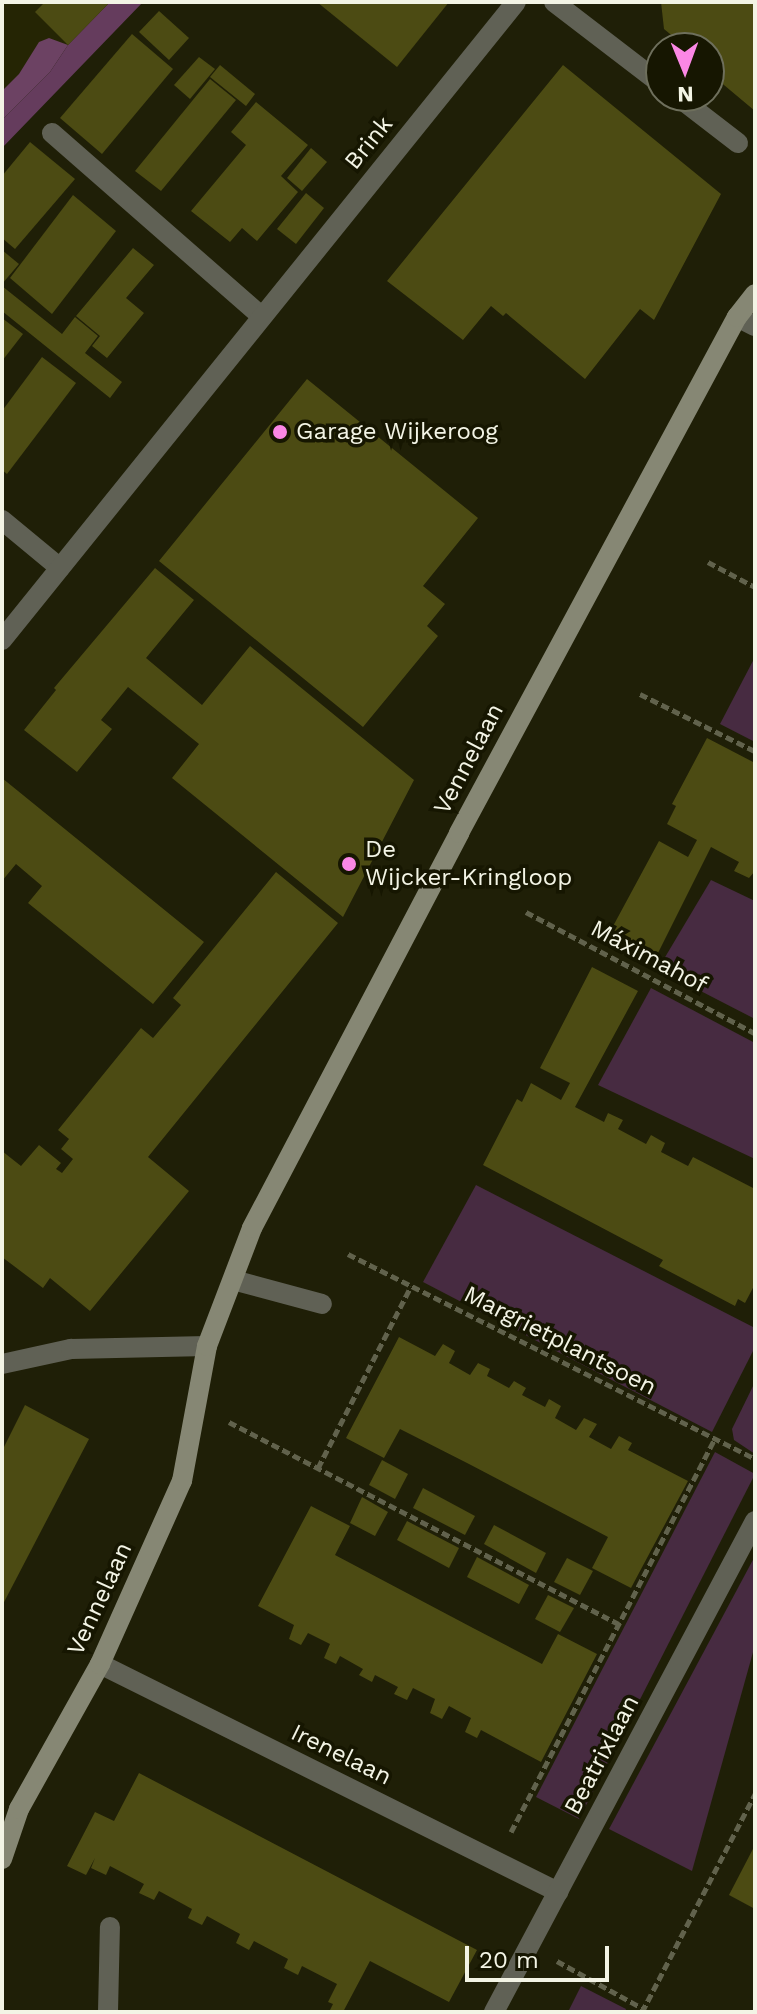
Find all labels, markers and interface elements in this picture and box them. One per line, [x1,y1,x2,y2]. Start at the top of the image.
north arrow [645,32,725,112]
text: N [677,82,694,107]
street label: Brink [339,111,399,175]
place label: Garage Wijkeroog [296,418,499,446]
marker: Garage Wijkeroog [271,423,289,441]
street label: Vennelaan [428,699,510,819]
place label: De Wijcker-Kringloop [365,836,572,892]
marker: De Wijcker-Kringloop [340,855,358,873]
street label: Máximahof [586,914,712,1000]
street label: Margrietplantsoen [459,1280,661,1402]
street label: Vennelaan [61,1538,139,1660]
street label: Beatrixlaan [559,1690,645,1820]
street label: Irenelaan [286,1718,396,1792]
scale bar [469,1930,613,1980]
text: 20 m [479,1946,539,1974]

